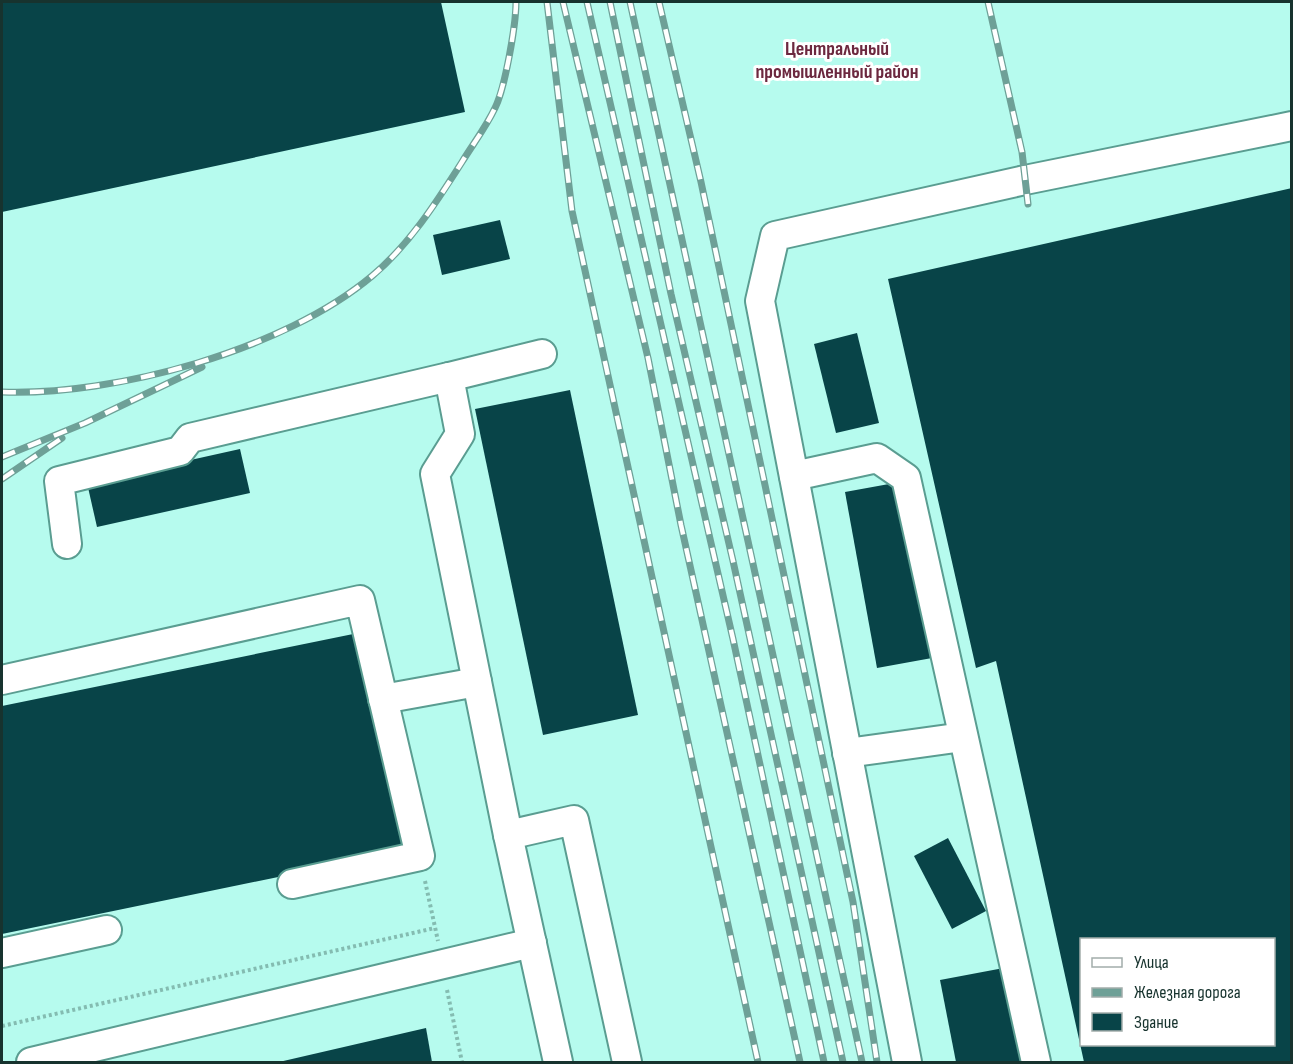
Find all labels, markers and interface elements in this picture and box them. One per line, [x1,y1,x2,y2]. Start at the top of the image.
district label: Центральный промышленный район [755,37,919,84]
legend [1080,938,1275,1046]
text: Улица [1134,952,1169,973]
text: Железная дорога [1134,982,1241,1003]
text: Здание [1134,1012,1179,1033]

